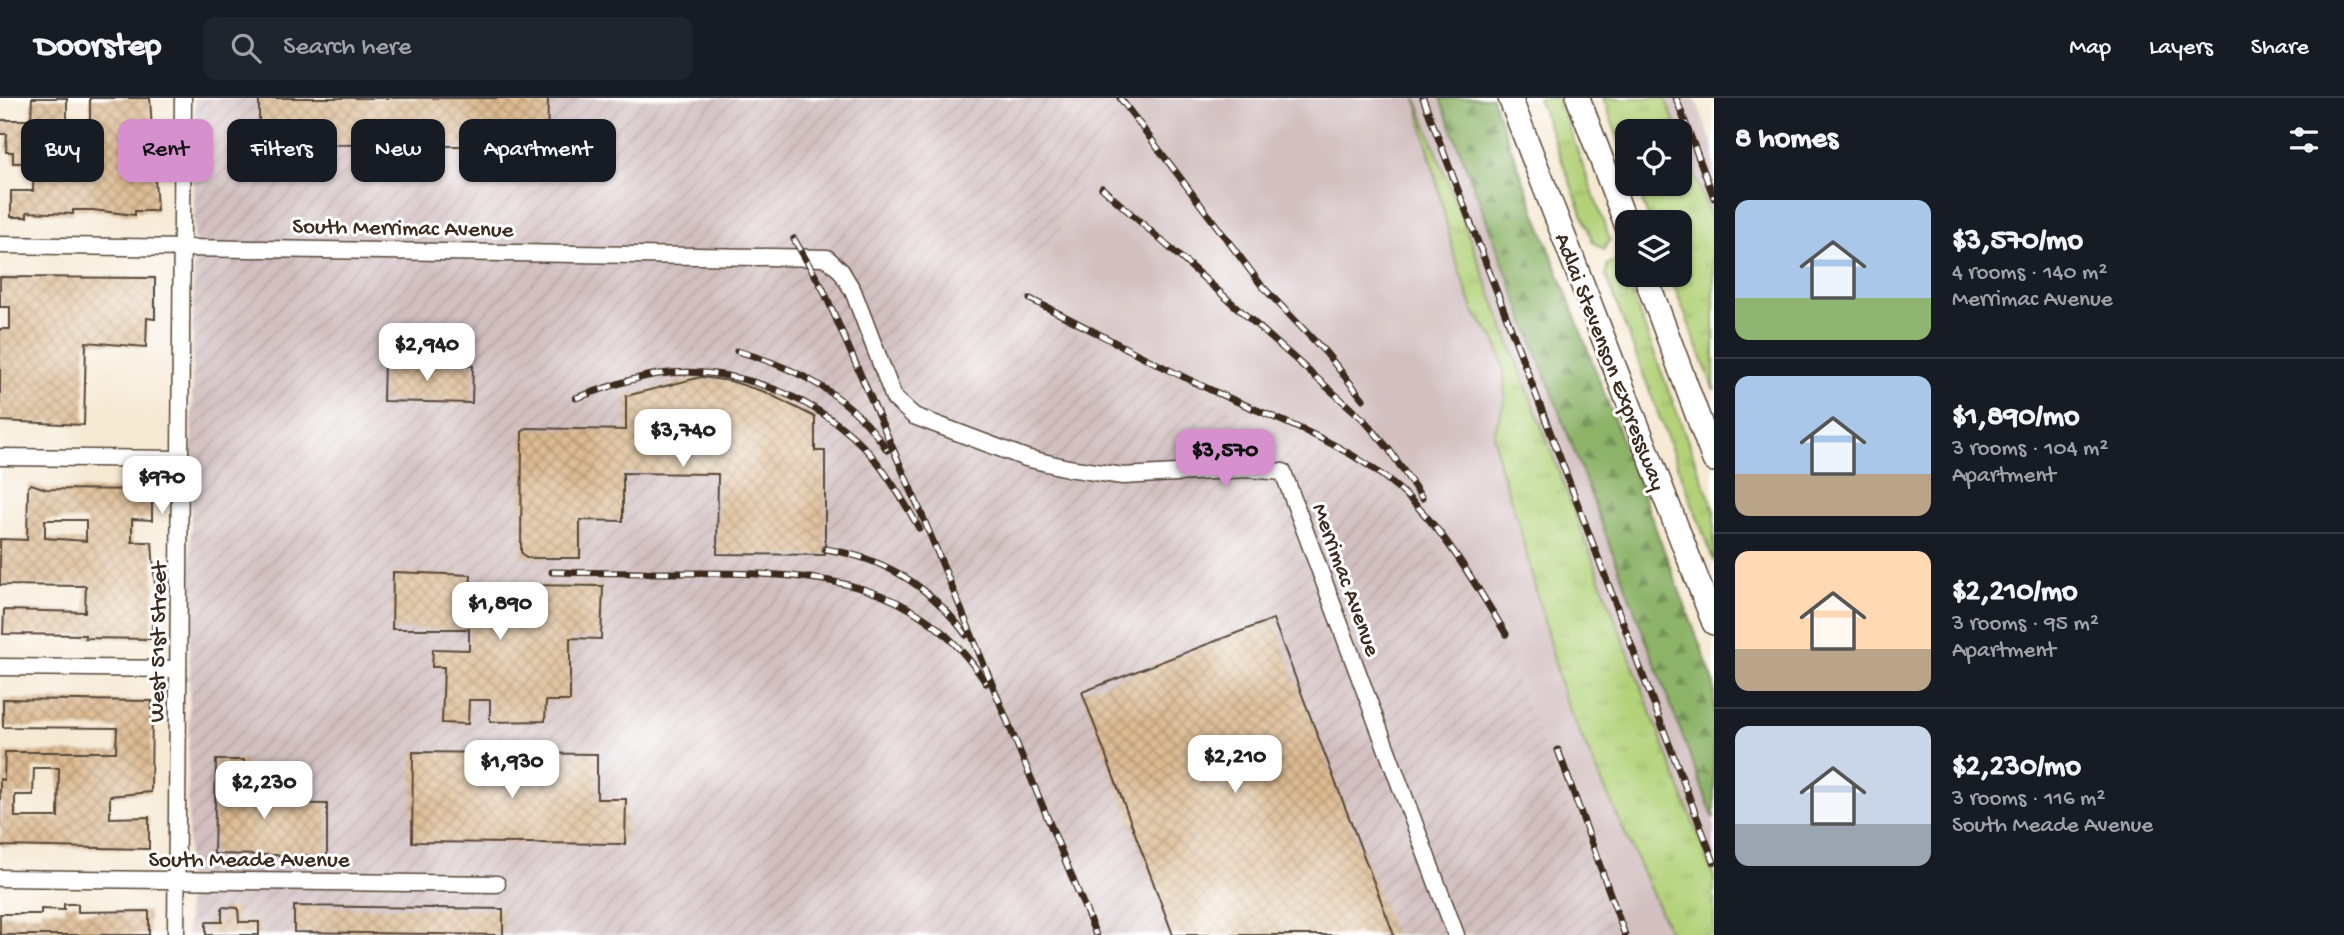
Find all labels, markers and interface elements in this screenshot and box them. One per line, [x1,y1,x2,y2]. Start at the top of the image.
search box [203,17,693,80]
text: Doorstep [35,29,161,67]
icon: search [227,29,265,67]
text: Search here [283,33,411,64]
text: Map [2069,34,2111,63]
text: Layers [2149,34,2213,63]
text: Share [2251,34,2309,63]
chip: Buy [21,119,104,182]
chip: Rent [118,119,213,182]
chip: Filters [227,119,337,182]
chip: New [351,119,445,182]
chip: Apartment [459,119,616,182]
map controls [1615,119,1692,287]
button: locate [1615,119,1692,196]
icon: filters [2285,121,2323,159]
text: 8 homes [1735,123,1838,158]
button: layers [1615,210,1692,287]
street label: South Merrimac Avenue [292,214,515,245]
text: $3,570/mo [1952,225,2083,260]
icon: home [1791,228,1875,312]
street label: Adlai Stevenson Expressway [1547,230,1670,495]
text: 4 rooms · 140 m² [1952,260,2107,287]
text: Merrimac Avenue [1952,287,2113,314]
pin: $2,940 [370,324,484,383]
text: $2,940 [395,332,459,359]
text: $1,890/mo [1952,401,2080,436]
icon: home [1791,404,1875,488]
pin: $3,740 [626,410,740,469]
text: $3,740 [650,418,716,445]
pin: $3,570 [1168,430,1282,489]
text: 3 rooms · 104 m² [1952,436,2108,463]
text: $3,570 [1192,438,1258,465]
pin: $970 [121,456,203,516]
text: Apartment [1952,463,2056,490]
text: $970 [139,465,185,492]
street label: Merrimac Avenue [1305,500,1385,661]
street label: West 51st Street [145,560,174,723]
text: $2,210/mo [1952,576,2078,611]
icon: home [1791,579,1875,663]
pin: $1,890 [443,582,557,642]
text: $1,890 [468,591,532,618]
text: 3 rooms · 95 m² [1952,611,2099,638]
text: Apartment [1952,638,2056,665]
pin: $2,210 [1178,736,1292,795]
pin: $1,930 [455,740,569,800]
text: $2,210 [1204,744,1266,771]
text: $1,930 [480,749,544,776]
text: $2,230/mo [1952,751,2081,786]
icon: home [1791,754,1875,838]
pin: $2,230 [207,762,321,821]
text: $2,230 [231,770,297,797]
text: 3 rooms · 116 m² [1952,786,2105,813]
text: South Meade Avenue [1952,813,2153,840]
street label: South Meade Avenue [148,848,351,875]

